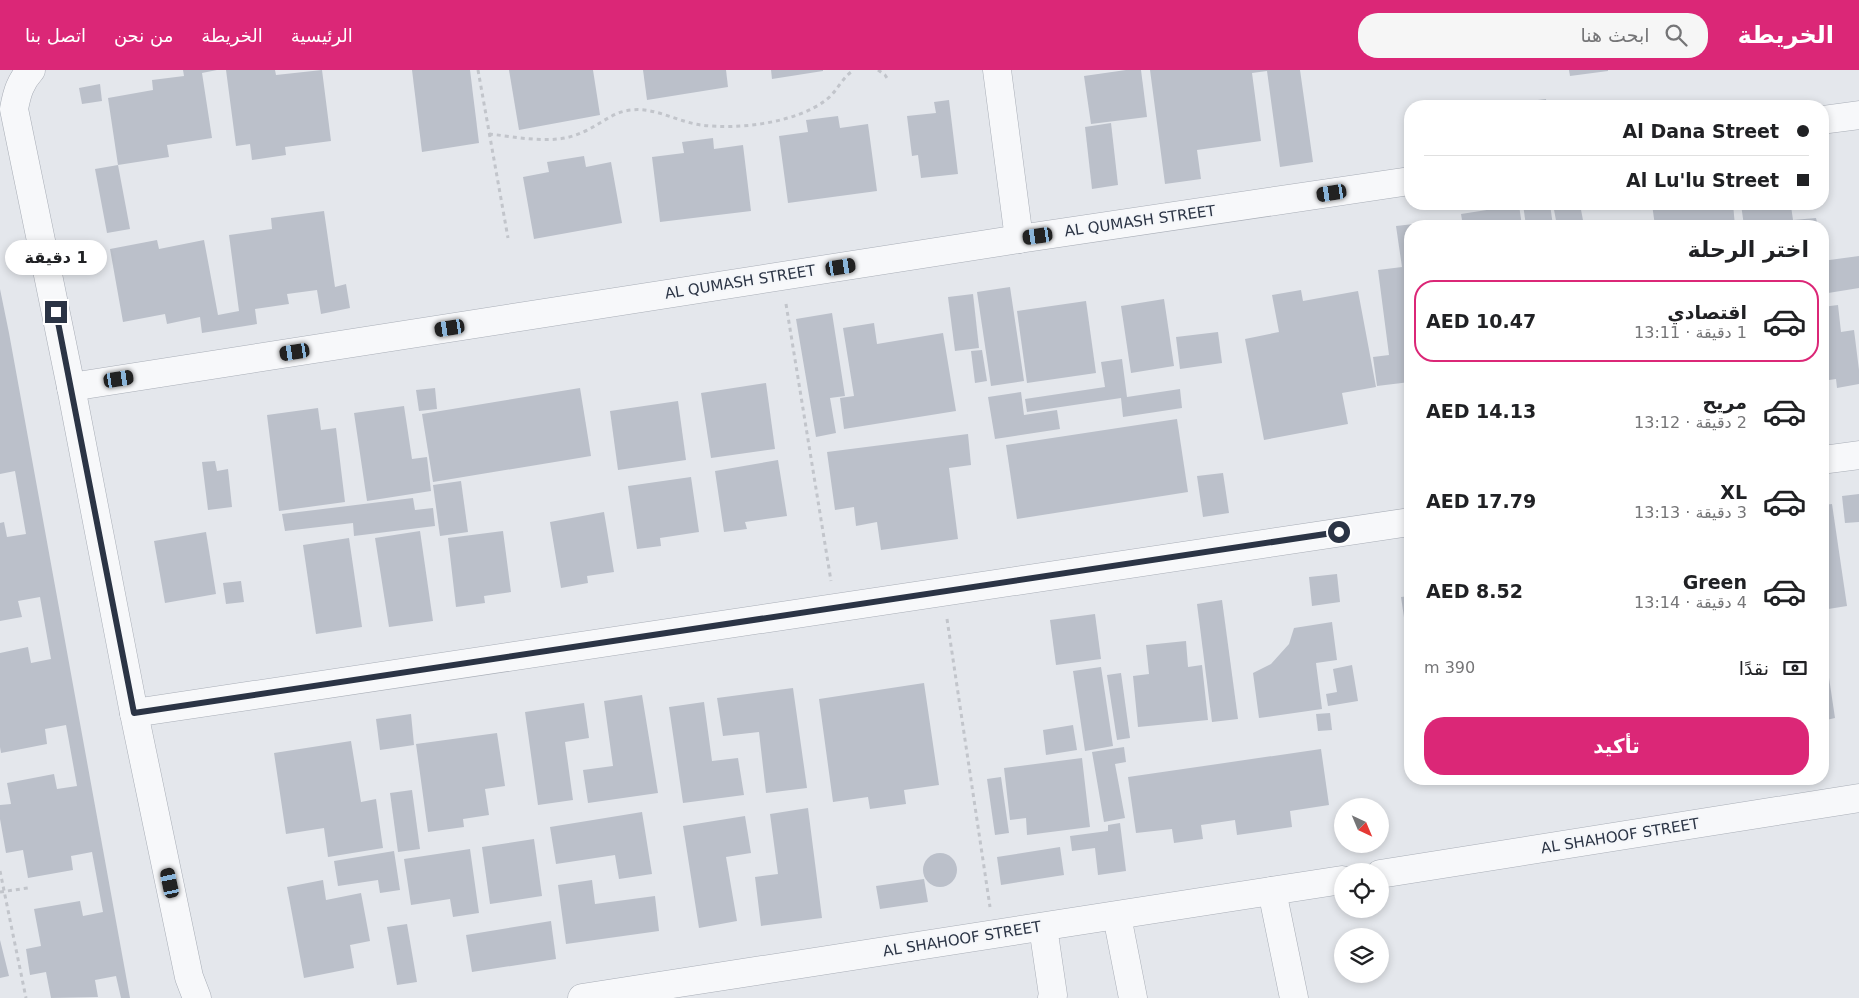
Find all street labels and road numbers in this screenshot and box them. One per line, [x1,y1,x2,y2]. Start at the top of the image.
street label: AL QUMASH STREET [1063,201,1217,241]
street label: AL QUMASH STREET [663,261,817,303]
street label: AL SHAHOOF STREET [1540,814,1701,857]
street label: AL SHAHOOF STREET [882,917,1043,960]

